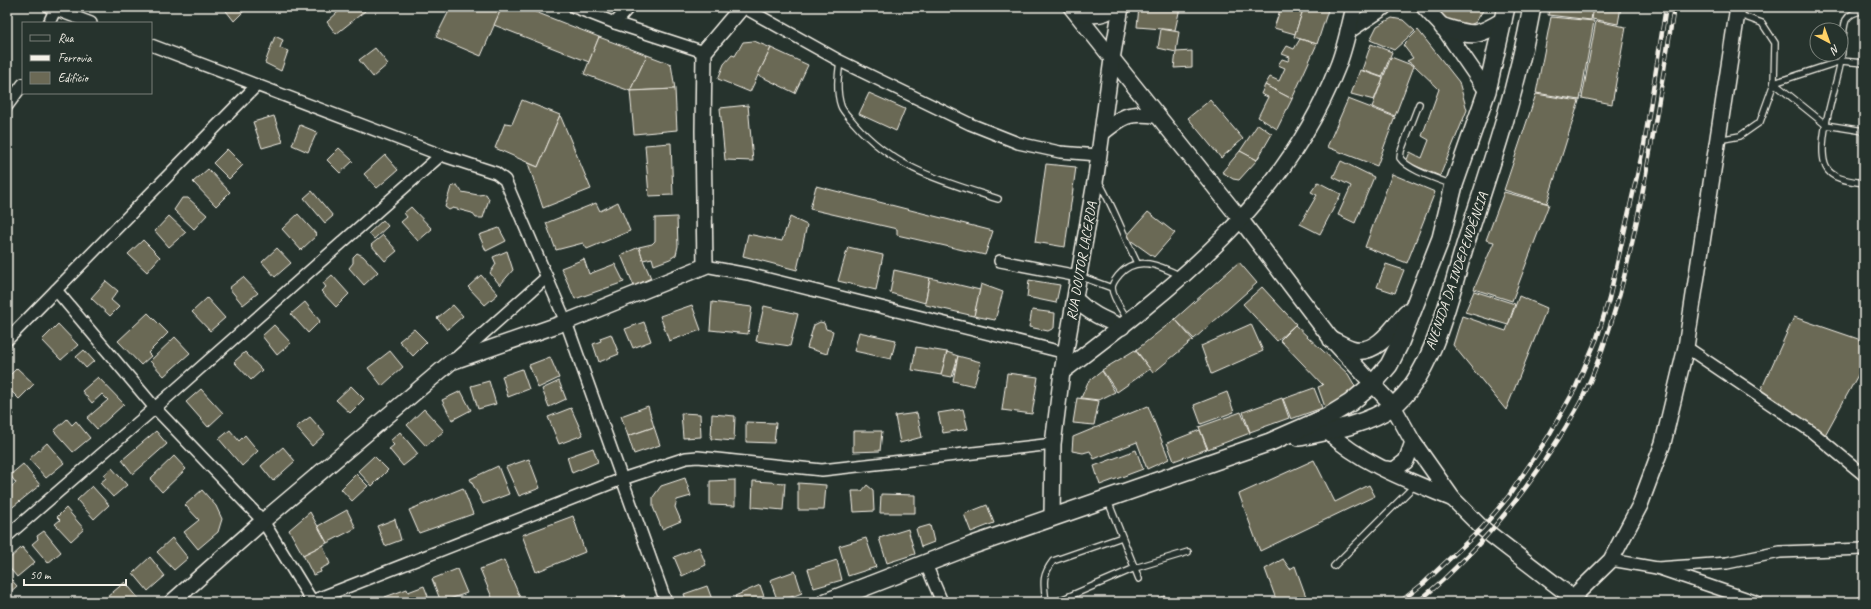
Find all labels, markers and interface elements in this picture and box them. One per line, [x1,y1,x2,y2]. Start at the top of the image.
legend [22,22,152,94]
north arrow [1809,22,1849,62]
text: Rua [58,30,75,46]
text: N [1827,42,1843,58]
text: Ferrovia [58,50,92,66]
text: Edifício [58,70,90,86]
street label: AVENIDA DA INDEPENDÊNCIA [1422,189,1492,352]
street label: RUA DOUTOR LACERDA [1063,200,1100,322]
scale bar [24,561,126,587]
text: 50 m [30,567,52,583]

